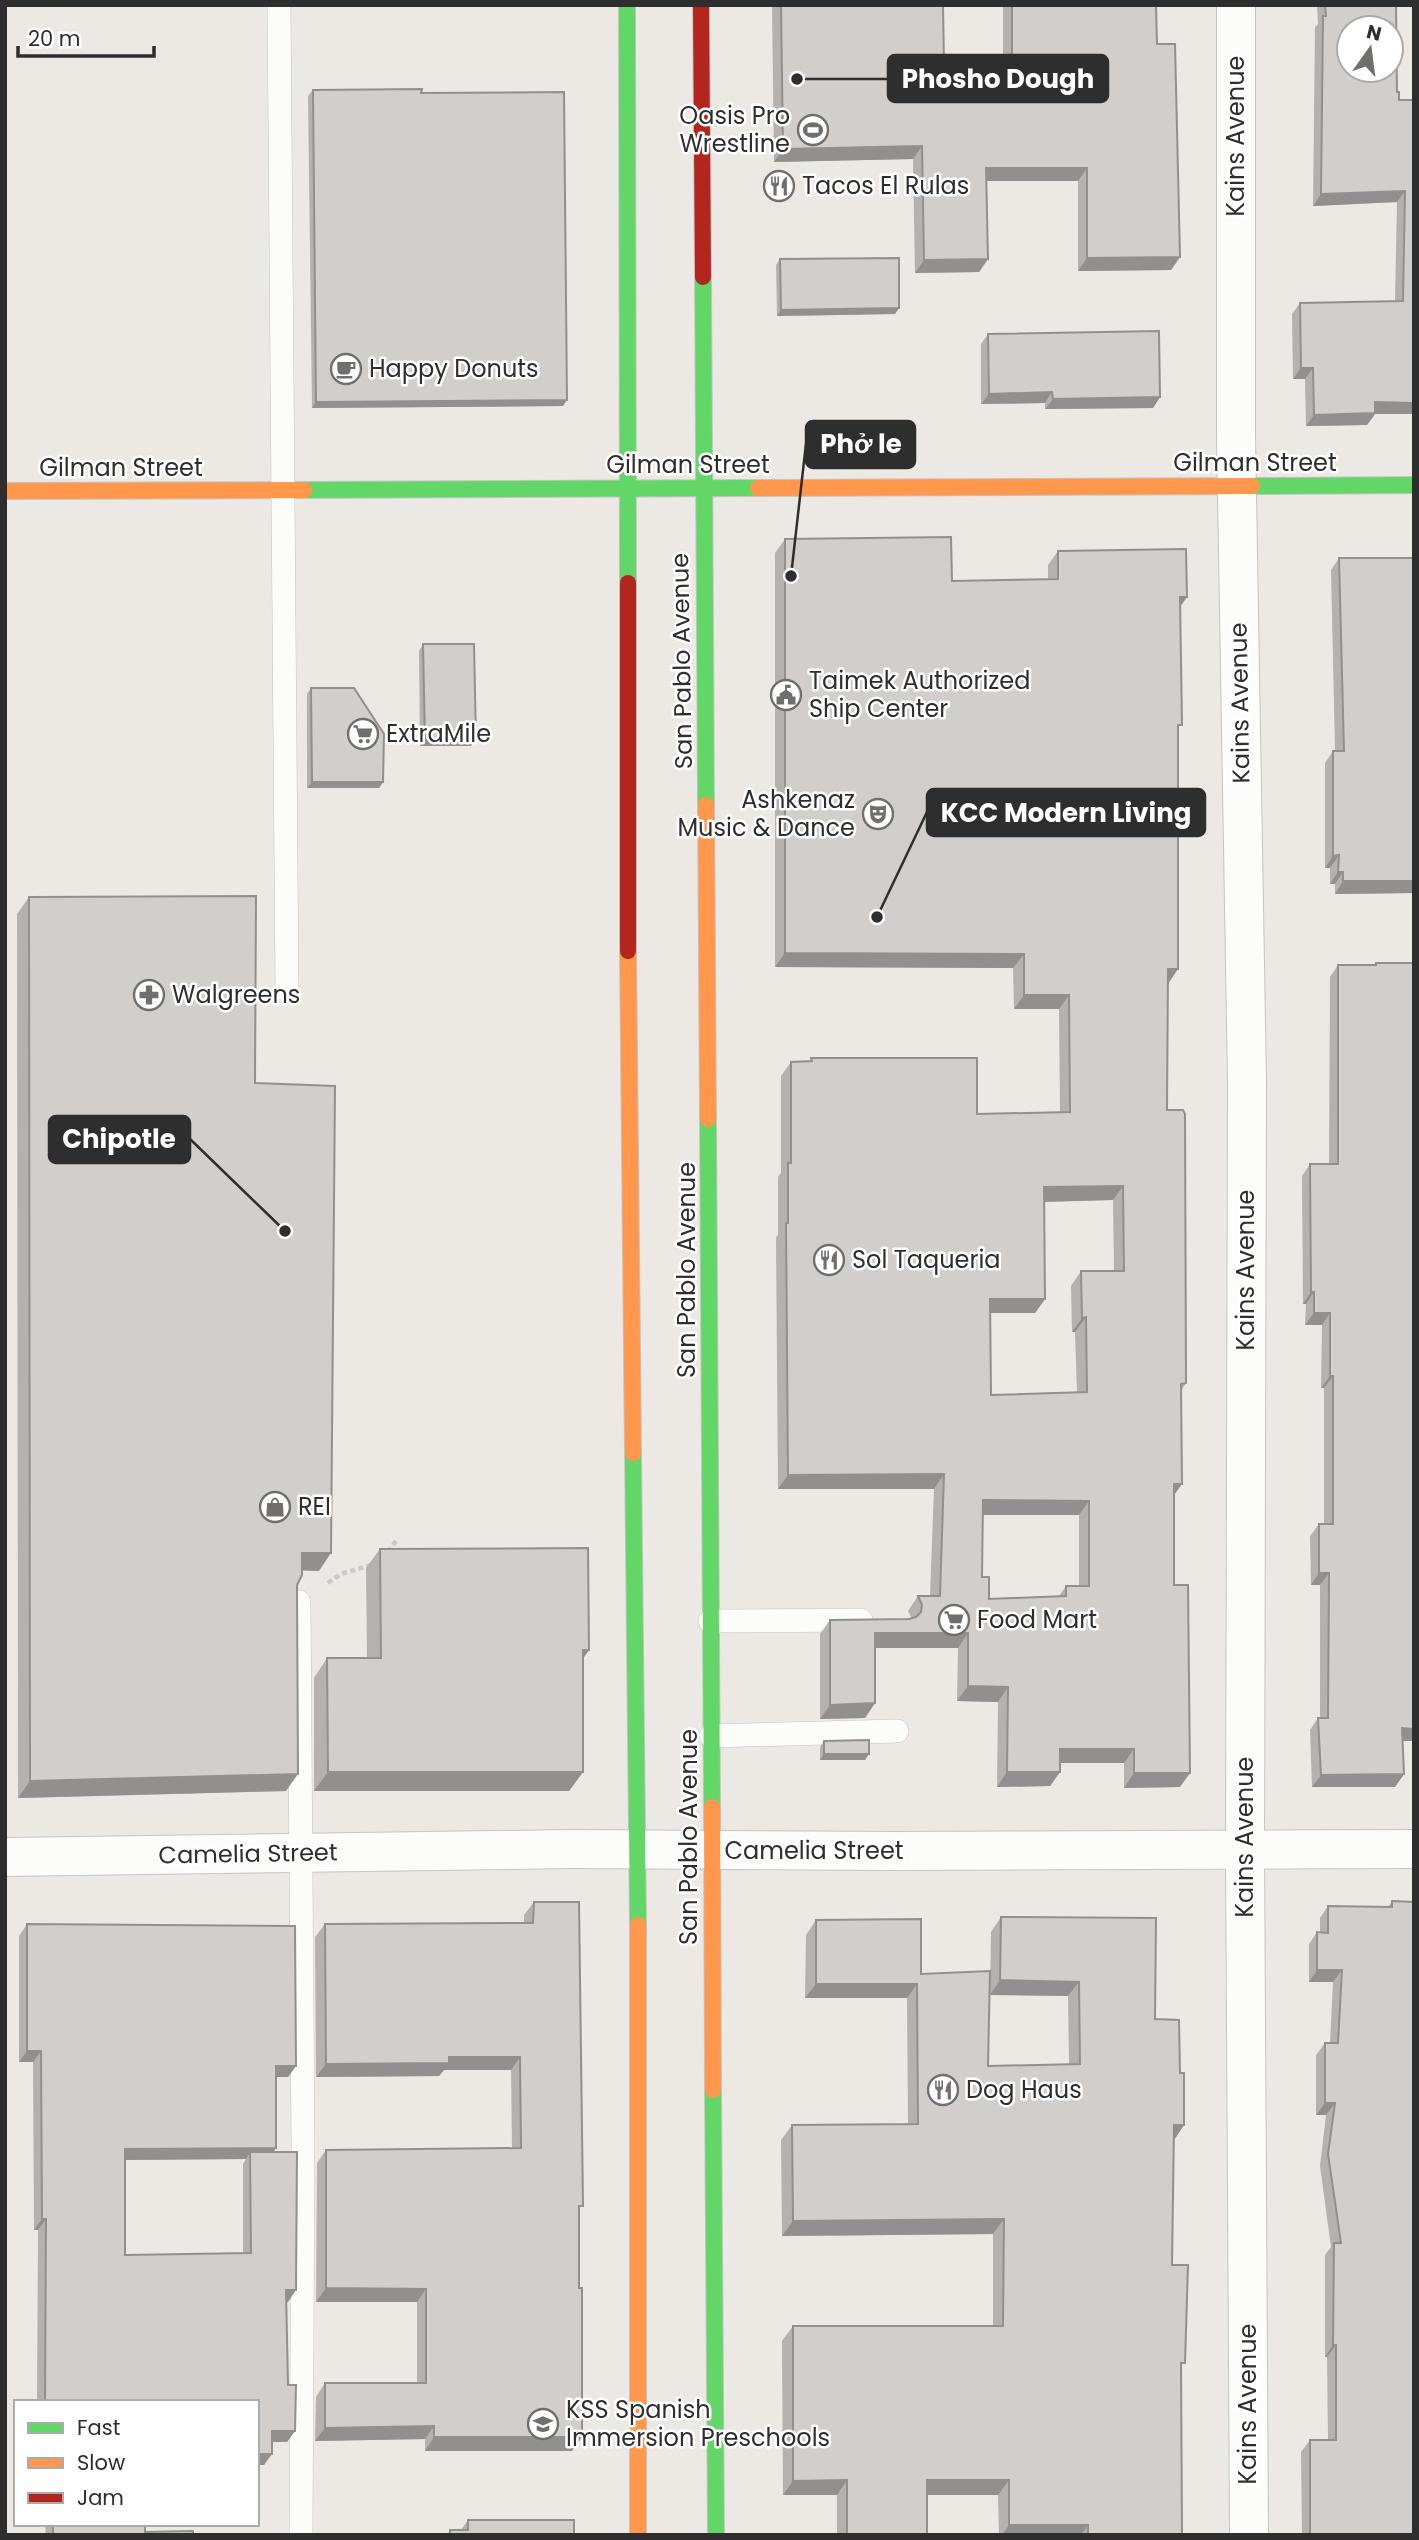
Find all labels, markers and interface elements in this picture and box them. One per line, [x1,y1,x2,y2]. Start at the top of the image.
scale bar [18,14,154,58]
north arrow [1335,14,1405,84]
text: N [1364,18,1384,48]
text: 20 m [28,24,81,53]
callout: Phosho Dough [888,55,1108,102]
street label: Kains Avenue [1219,56,1252,216]
text: Phosho Dough [902,61,1094,97]
place label: Oasis Pro Wrestline [679,99,790,160]
sports icon: Oasis Pro Wrestline [796,113,830,147]
restaurant icon: Tacos El Rulas [762,169,796,203]
place label: Tacos El Rulas [802,169,969,202]
cafe icon: Happy Donuts [329,352,363,386]
place label: Happy Donuts [369,352,539,385]
callout: Phở le [806,421,915,468]
text: Phở le [820,426,902,462]
street label: Gilman Street [1173,446,1337,479]
street label: Gilman Street [606,448,770,481]
street label: Gilman Street [39,451,203,484]
street label: San Pablo Avenue [663,553,700,769]
street label: Kains Avenue [1222,622,1257,784]
place label: Taimek Authorized Ship Center [809,664,1030,725]
public building icon: Taimek Authorized Ship Center [769,678,803,712]
supermarket icon: ExtraMile [346,717,380,751]
place label: ExtraMile [386,717,491,750]
place label: Ashkenaz Music & Dance [677,783,855,844]
callout: KCC Modern Living [927,789,1205,836]
text: KCC Modern Living [941,795,1191,831]
theatre icon: Ashkenaz Music & Dance [861,797,895,831]
pharmacy icon: Walgreens [132,978,166,1012]
place label: Walgreens [172,978,300,1011]
callout: Chipotle [49,1116,190,1163]
text: Chipotle [62,1121,176,1157]
street label: San Pablo Avenue [670,1162,703,1378]
street label: Kains Avenue [1229,1190,1262,1350]
restaurant icon: Sol Taqueria [812,1243,846,1277]
place label: Sol Taqueria [852,1243,1001,1276]
shop icon: REI [258,1490,292,1524]
place label: REI [298,1490,331,1523]
supermarket icon: Food Mart [937,1603,971,1637]
place label: Food Mart [977,1603,1097,1636]
street label: San Pablo Avenue [672,1729,705,1945]
street label: Kains Avenue [1228,1757,1261,1917]
street label: Camelia Street [724,1834,904,1867]
street label: Camelia Street [158,1835,338,1872]
restaurant icon: Dog Haus [926,2073,960,2107]
place label: Dog Haus [966,2073,1082,2106]
street label: Kains Avenue [1231,2324,1264,2484]
place label: KSS Spanish Immersion Preschools [566,2393,830,2454]
legend [14,2400,259,2526]
school or university icon: KSS Spanish Immersion Preschools [526,2407,560,2441]
text: Fast [77,2413,120,2442]
text: Slow [77,2448,125,2477]
text: Jam [77,2483,124,2512]

